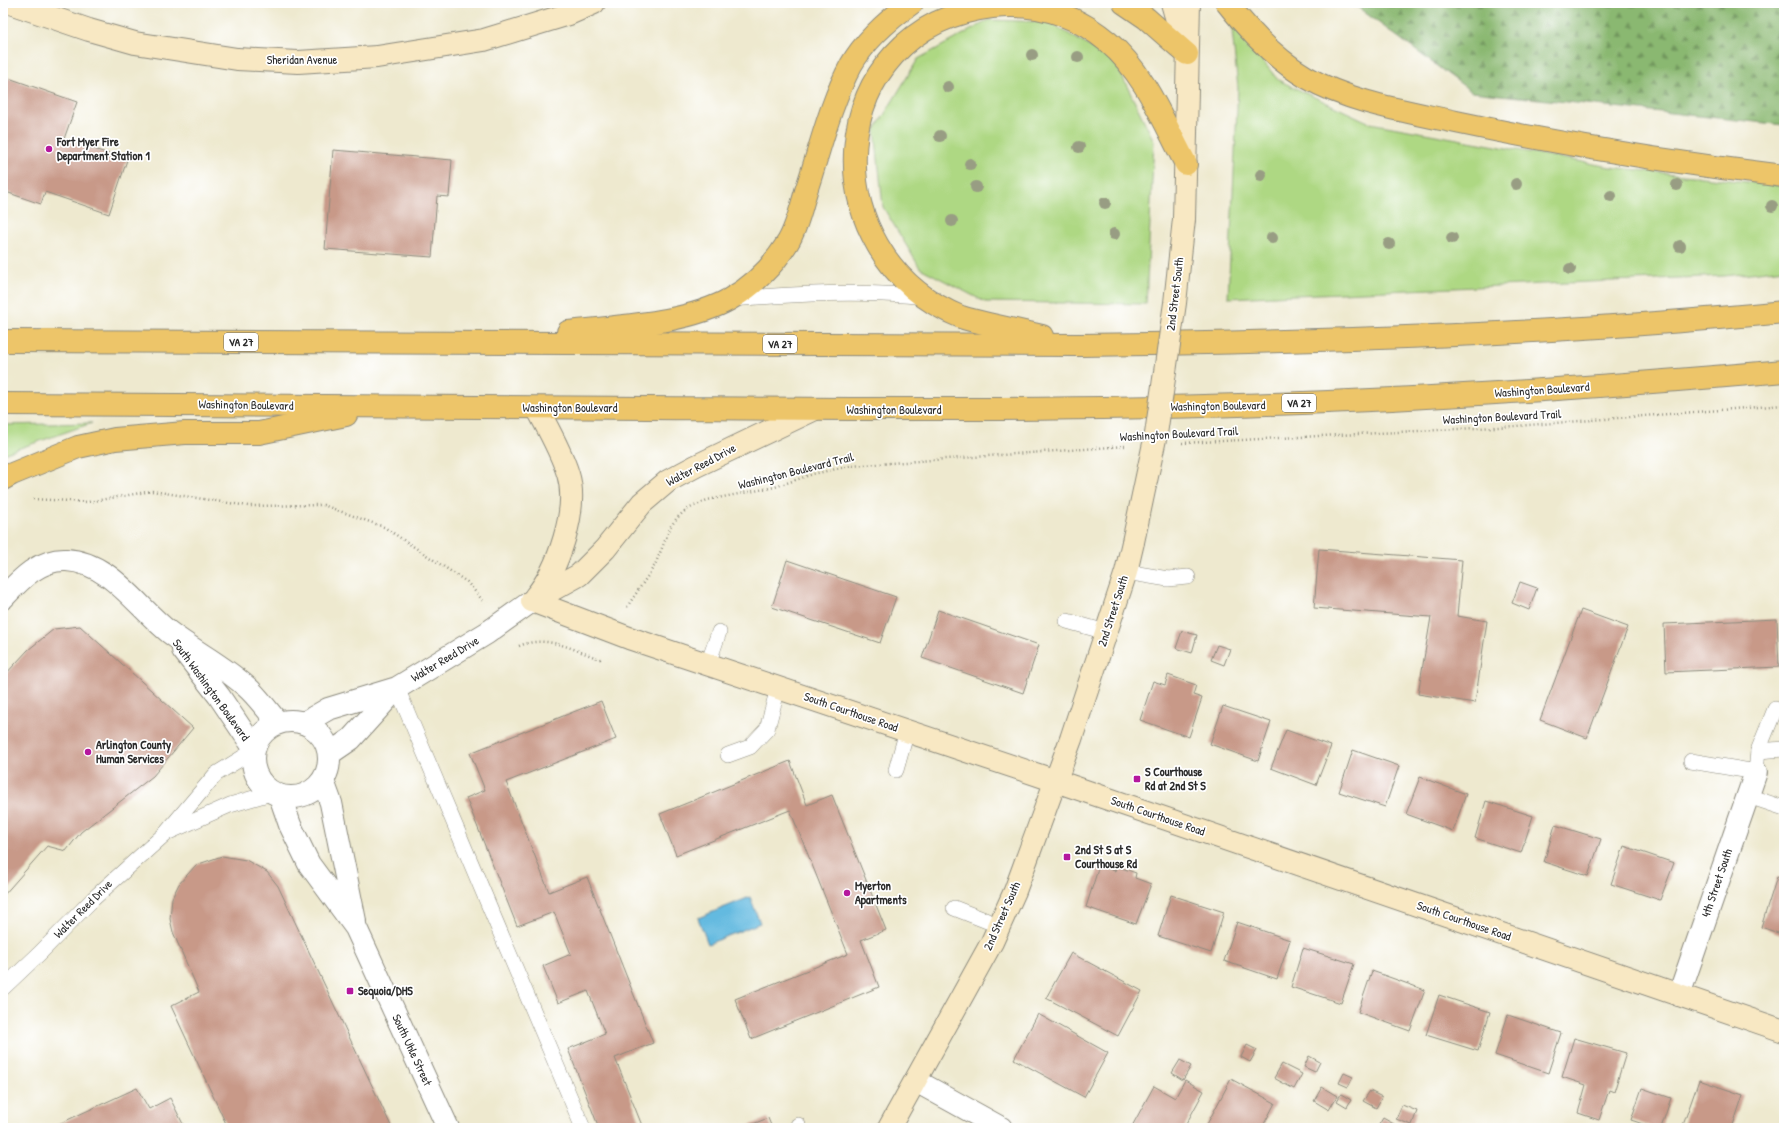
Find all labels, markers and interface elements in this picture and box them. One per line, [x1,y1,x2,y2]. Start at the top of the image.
street label: Sheridan Avenue [267,51,338,68]
place label: Fort Myer Fire Department Station 1 [56,133,150,165]
marker: Fort Myer Fire Department Station 1 [44,144,54,154]
street label: 2nd Street South [1162,256,1187,331]
road number: VA 27 [224,333,258,351]
road number: VA 27 [763,335,797,353]
street label: Washington Boulevard [1494,378,1590,401]
road number: VA 27 [1282,394,1316,412]
street label: Washington Boulevard [198,395,294,414]
street label: Washington Boulevard [1170,396,1266,415]
street label: Washington Boulevard [523,399,618,416]
street label: Washington Boulevard [847,401,942,418]
street label: Washington Boulevard Trail [1442,405,1562,428]
street label: Washington Boulevard Trail [1119,422,1239,445]
street label: Walter Reed Drive [663,439,739,490]
street label: Washington Boulevard Trail [736,448,856,493]
street label: 2nd Street South [1093,573,1132,648]
street label: Walter Reed Drive [408,631,482,686]
street label: South Washington Boulevard [169,635,254,744]
street label: South Courthouse Road [802,687,901,736]
place label: Arlington County Human Services [96,736,171,767]
marker: Arlington County Human Services [83,747,93,757]
place label: S Courthouse Rd at 2nd St S [1145,763,1206,794]
marker: S Courthouse Rd at 2nd St S [1132,774,1142,784]
street label: South Courthouse Road [1109,791,1208,840]
place label: 2nd St S at S Courthouse Rd [1075,841,1137,872]
street label: 4th Street South [1697,846,1736,919]
marker: 2nd St S at S Courthouse Rd [1062,852,1072,862]
street label: Walter Reed Drive [50,875,116,942]
place label: Myerton Apartments [855,877,907,909]
street label: 2nd Street South [979,879,1024,953]
marker: Myerton Apartments [842,888,852,898]
street label: South Courthouse Road [1415,896,1514,945]
place label: Sequoia/DHS [358,982,413,1000]
marker: Sequoia/DHS [345,986,355,996]
street label: South Uhle Street [388,1011,437,1089]

